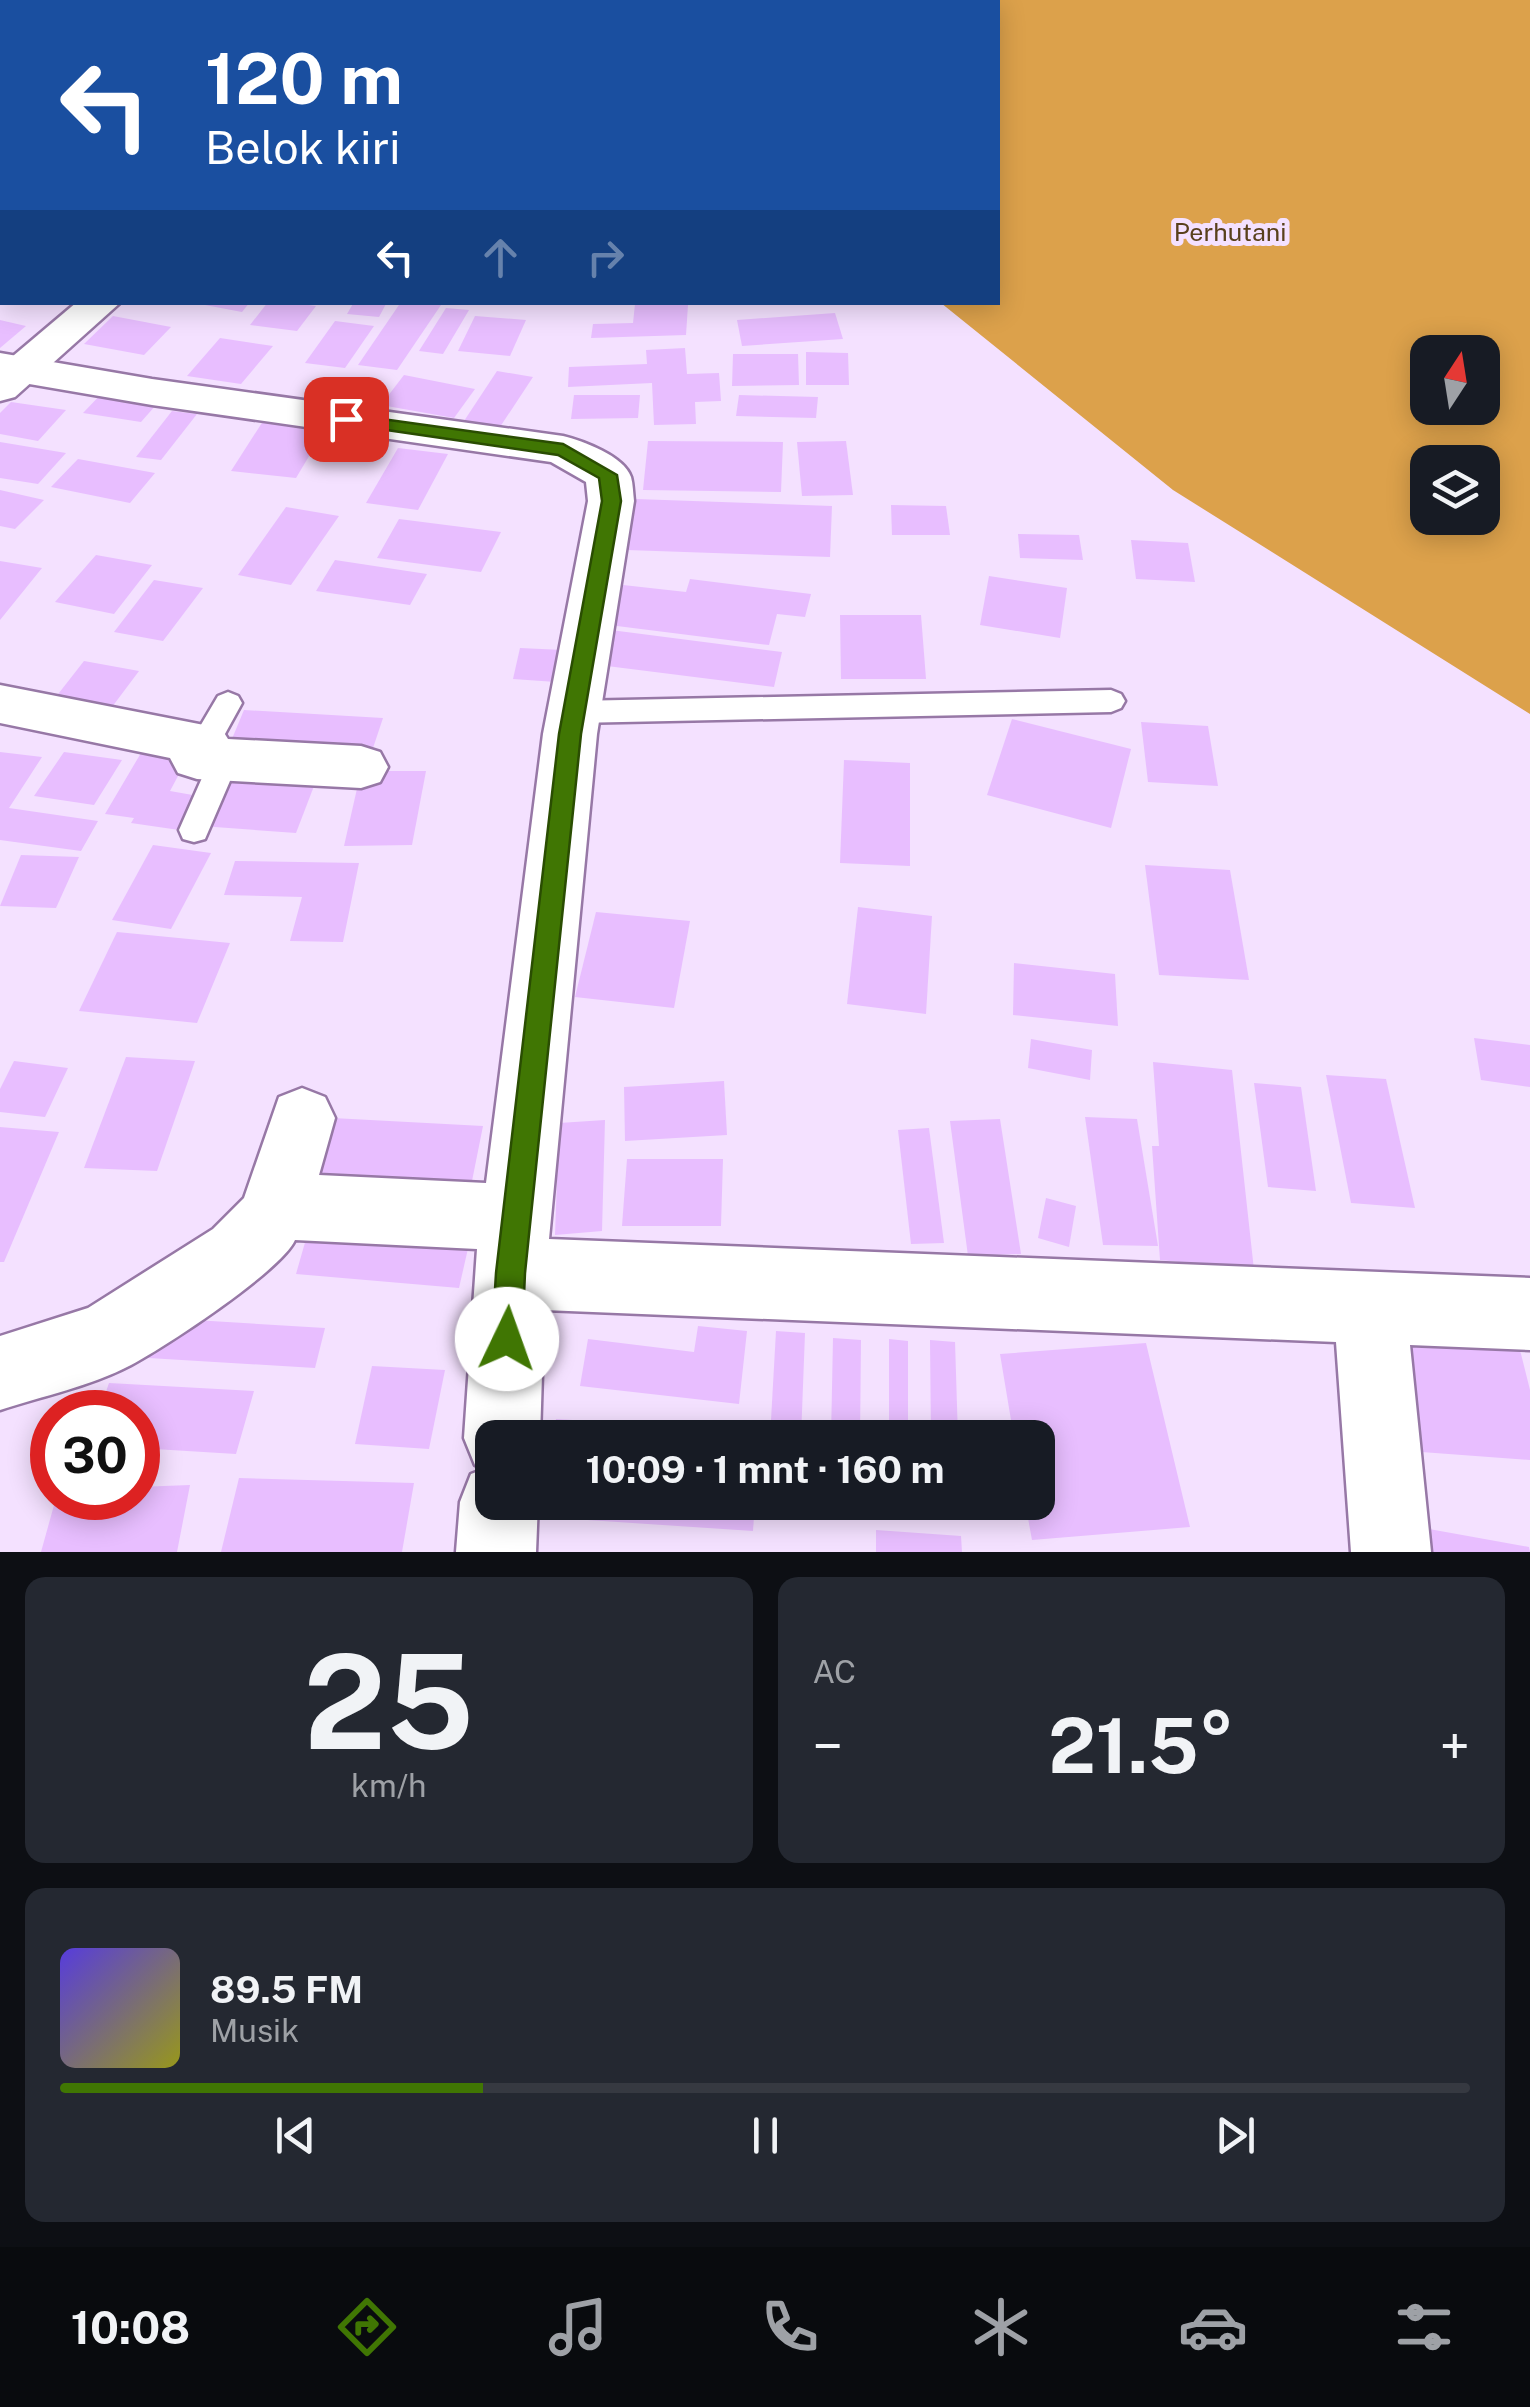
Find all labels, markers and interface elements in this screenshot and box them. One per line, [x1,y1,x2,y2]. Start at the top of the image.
text: 120 m [205,37,403,120]
icon: left [40,40,170,170]
text: Belok kiri [205,121,400,174]
park label: Perhutani [1174,217,1286,247]
icon: left [368,230,423,285]
icon: ahead [473,230,528,285]
icon: right [578,230,633,285]
north arrow [1410,335,1500,425]
map controls [1410,335,1500,535]
pin [304,377,389,462]
icon: arrive [319,392,374,447]
button: layers [1410,445,1500,535]
position arrow [455,1287,559,1391]
speed limit sign: 30 [30,1390,160,1520]
text: 10:09 · 1 mnt · 160 m [585,1447,945,1492]
text: 25 [304,1626,474,1778]
text: AC [813,1653,856,1690]
text: 21.5° [1048,1702,1234,1790]
text: − [813,1714,843,1778]
text: + [1440,1714,1470,1778]
text: km/h [351,1767,426,1804]
text: 89.5 FM [210,1967,363,2012]
text: Musik [210,2012,299,2049]
icon: previous [268,2108,323,2163]
icon: pause [738,2108,793,2163]
icon: next [1208,2108,1263,2163]
icon: directions [332,2292,402,2362]
icon: music [543,2292,613,2362]
icon: phone [755,2292,825,2362]
icon: climate [966,2292,1036,2362]
icon: car [1178,2292,1248,2362]
icon: filters [1389,2292,1459,2362]
text: 10:08 [71,2301,190,2354]

